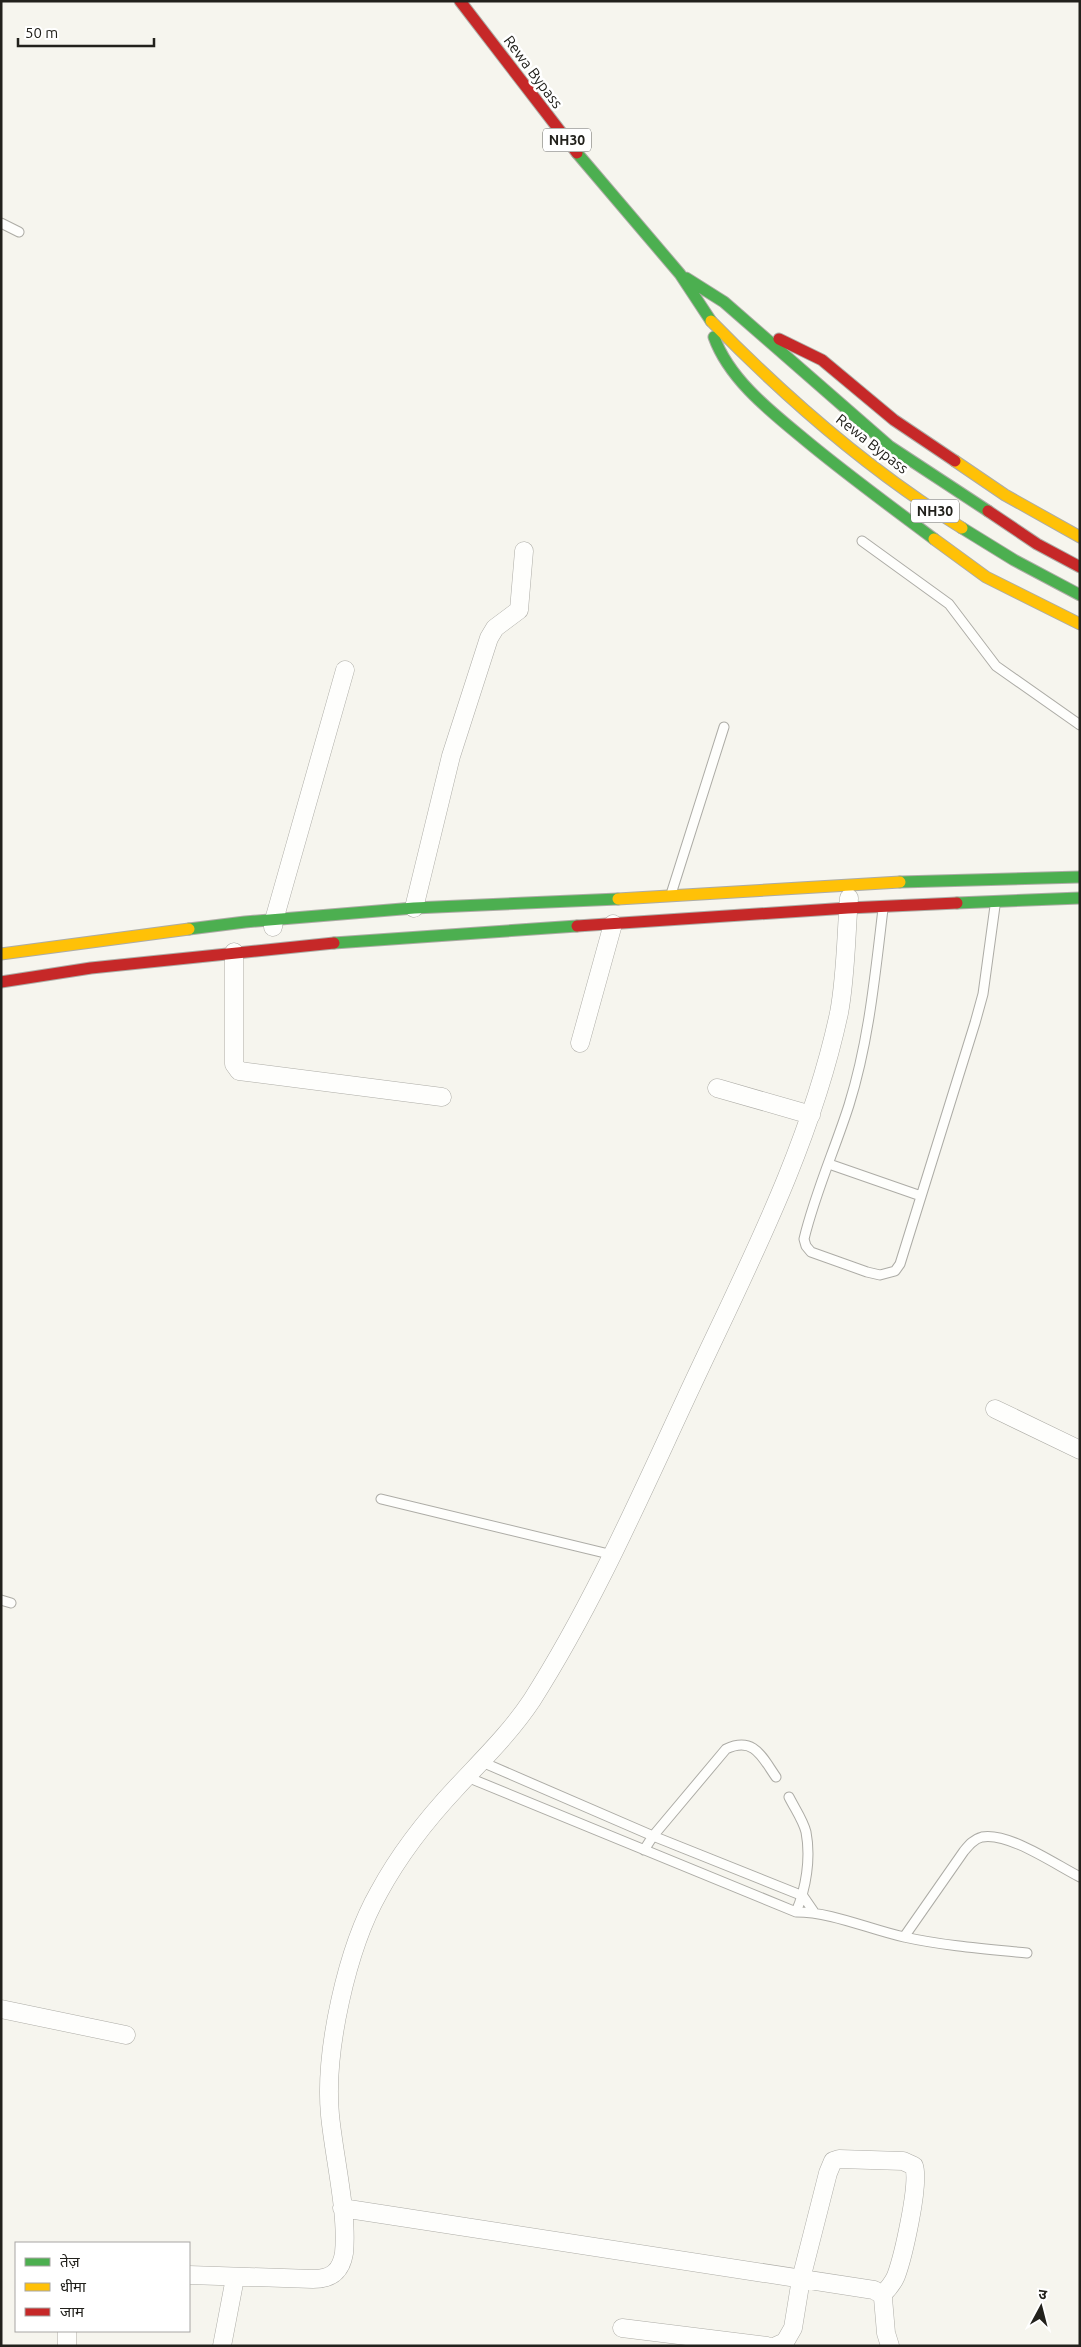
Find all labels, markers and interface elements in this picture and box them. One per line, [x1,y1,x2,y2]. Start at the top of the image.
scale bar [18,15,154,47]
text: 50 m [25,24,58,41]
street label: Rewa Bypass [501,32,566,111]
road number: NH30 [543,128,591,152]
street label: Rewa Bypass [833,410,912,477]
road number: NH30 [911,500,959,522]
legend [15,2242,190,2332]
text: तेज़ [60,2253,81,2270]
text: धीमा [60,2278,87,2295]
north arrow [1016,2282,1066,2332]
text: उ [1038,2286,1048,2303]
text: जाम [60,2303,85,2320]

